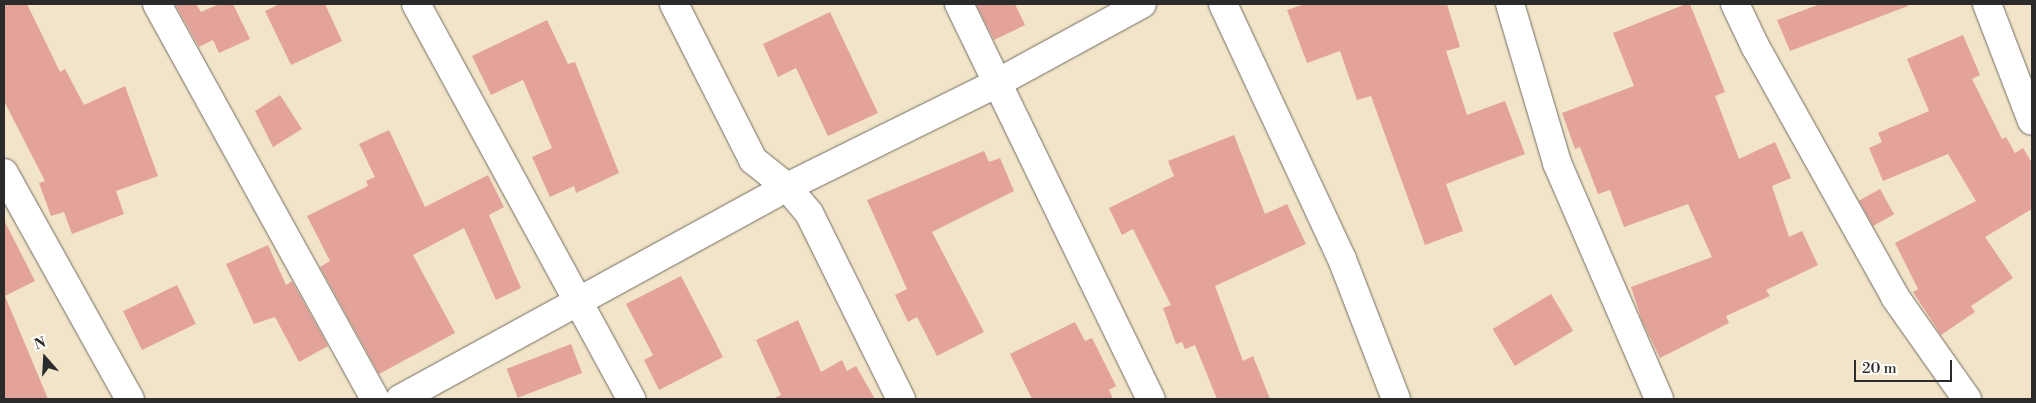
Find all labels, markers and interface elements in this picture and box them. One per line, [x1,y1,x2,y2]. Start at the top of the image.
north arrow [20,333,70,383]
text: N [32,334,48,354]
scale bar [1856,350,1954,382]
text: 20 m [1862,359,1897,378]

